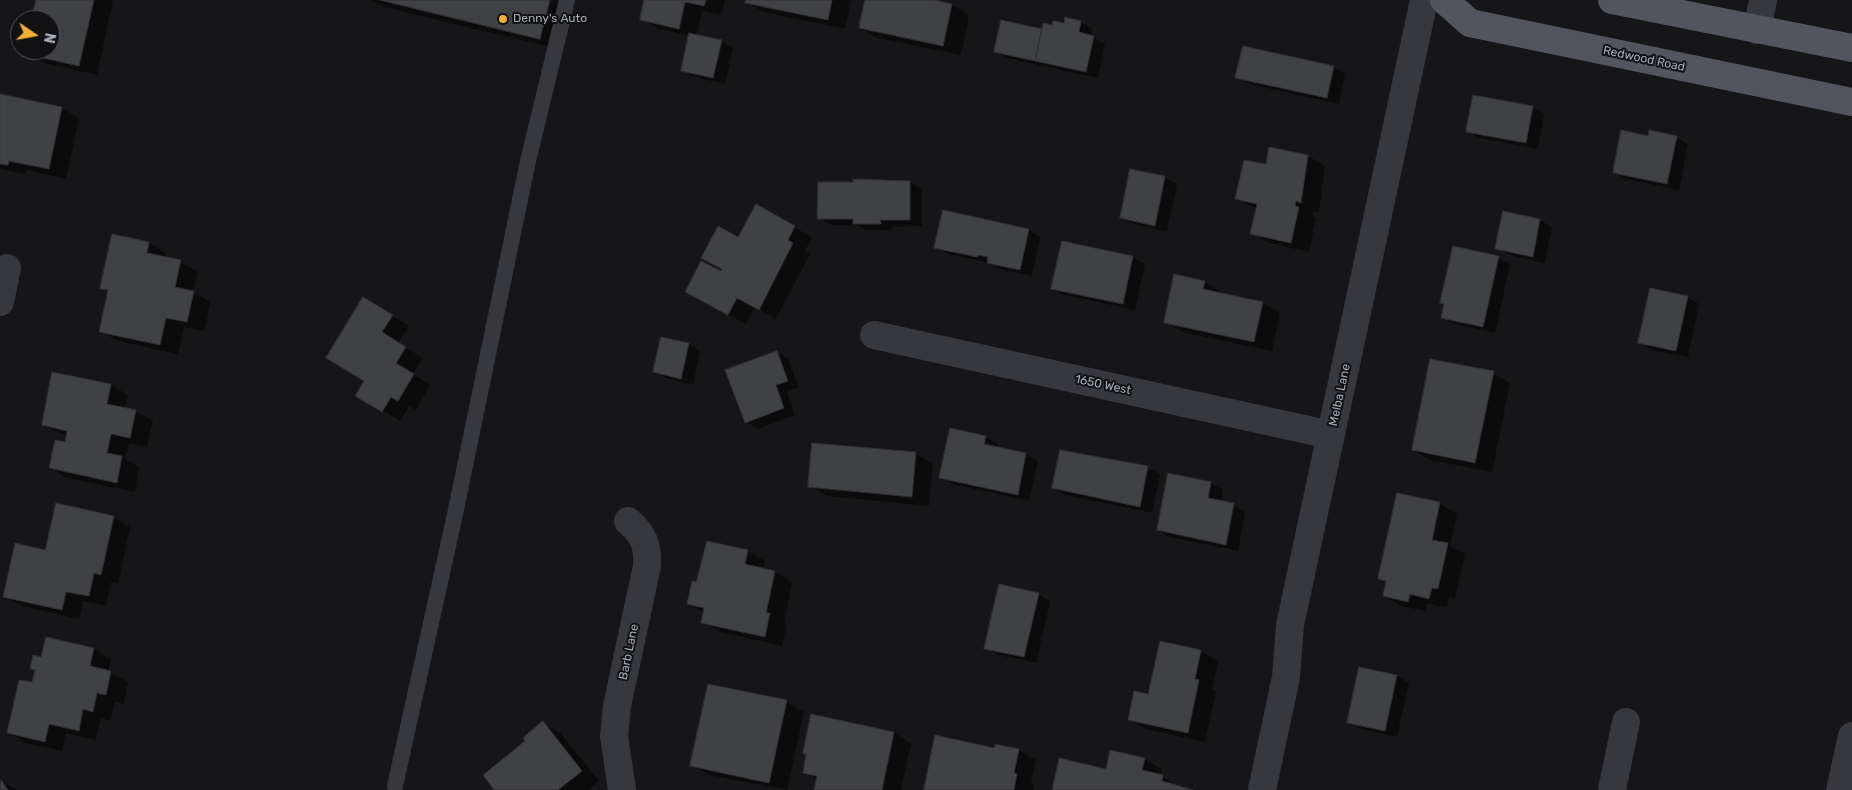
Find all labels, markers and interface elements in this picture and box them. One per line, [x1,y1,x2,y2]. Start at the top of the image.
north arrow [10,10,60,60]
place label: Denny's Auto [513,12,587,26]
marker: Denny's Auto [497,13,509,25]
text: N [40,31,59,45]
street label: Redwood Road [1602,43,1686,75]
street label: Melba Lane [1326,363,1354,427]
street label: 1650 West [1074,372,1132,398]
street label: Barb Lane [616,623,642,681]

